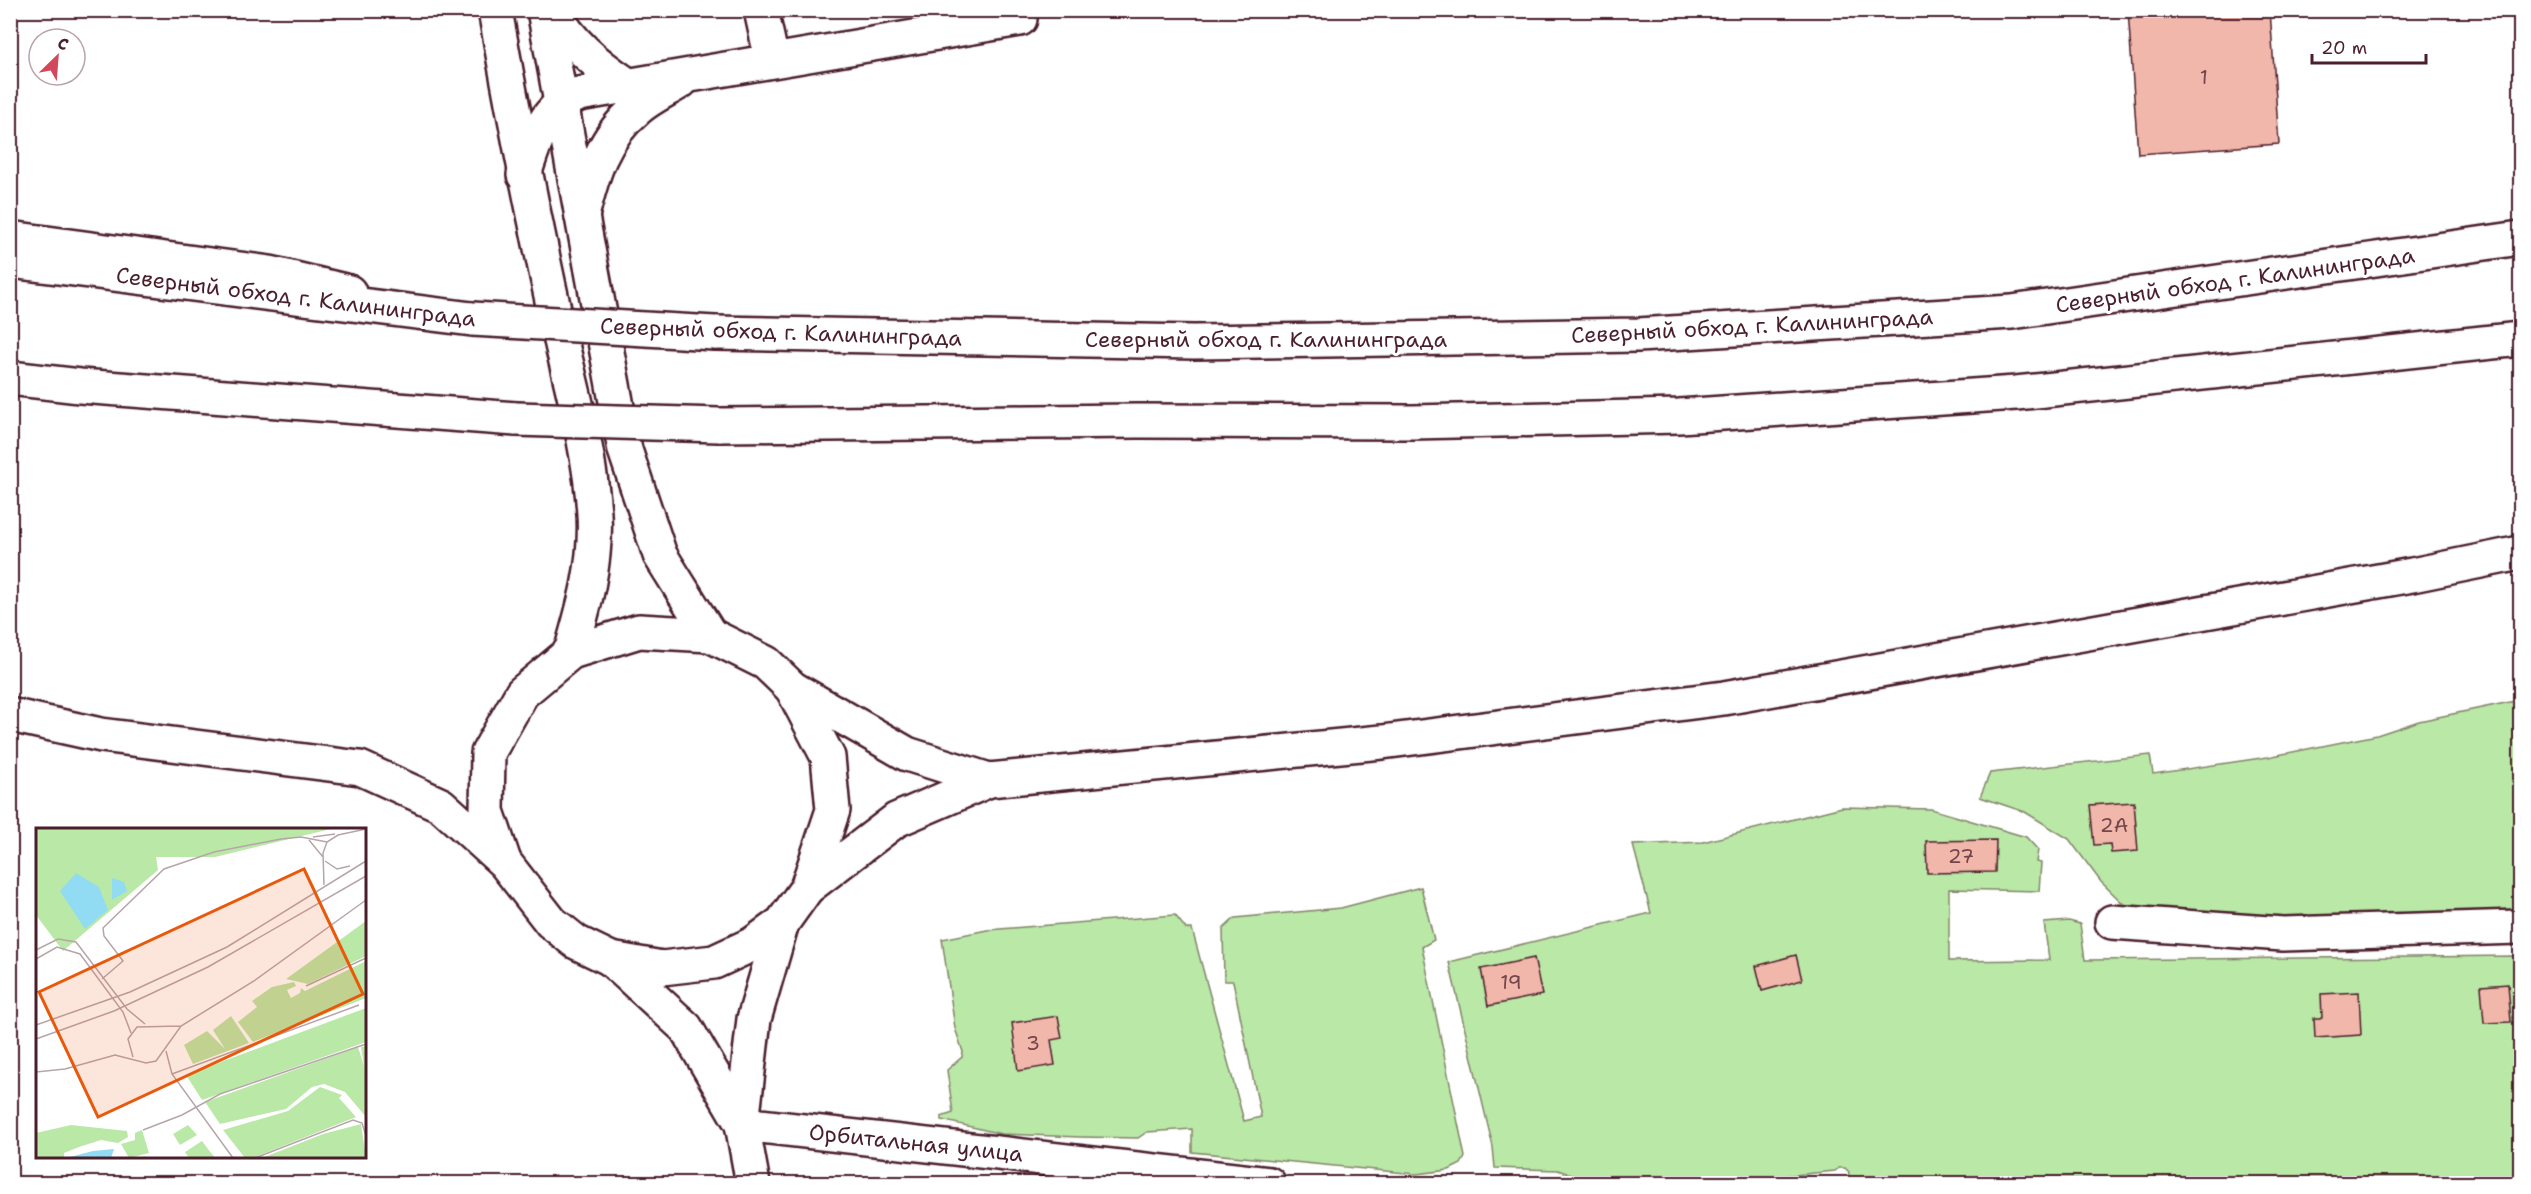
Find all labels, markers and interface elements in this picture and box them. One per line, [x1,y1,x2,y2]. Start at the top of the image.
north arrow [27,27,87,87]
scale bar [2312,27,2426,65]
text: С [54,32,72,56]
text: 20 m [2321,36,2367,60]
house number: 1 [2200,64,2208,90]
street label: Северный обход г. Калининграда [2054,240,2417,320]
street label: Северный обход г. Калининграда [114,261,478,334]
street label: Северный обход г. Калининграда [1570,302,1934,350]
street label: Северный обход г. Калининграда [599,311,963,353]
street label: Северный обход г. Калининграда [1085,325,1447,354]
house number: 2А [2100,812,2128,838]
inset map [36,828,366,1158]
house number: 27 [1948,843,1974,869]
house number: 19 [1500,969,1522,995]
house number: 3 [1026,1030,1040,1056]
street label: Орбитальная улица [808,1117,1025,1169]

